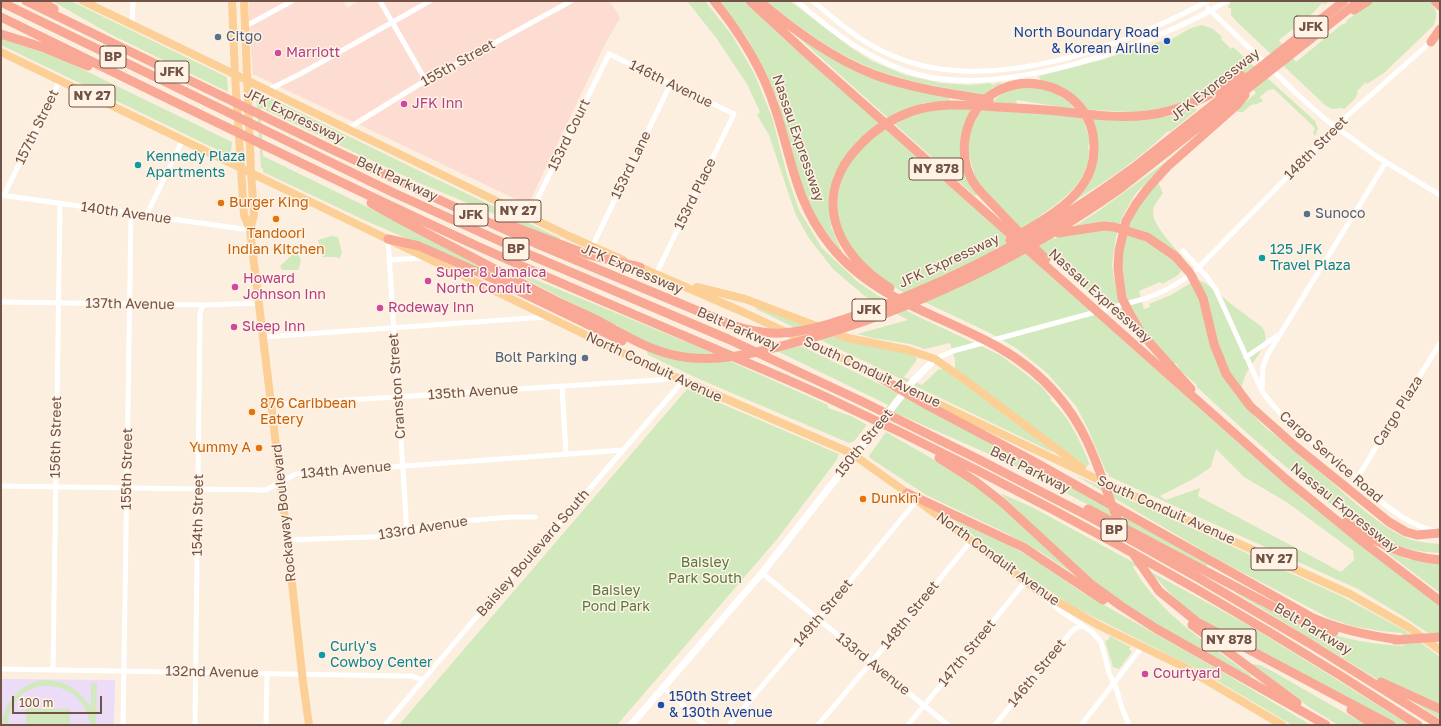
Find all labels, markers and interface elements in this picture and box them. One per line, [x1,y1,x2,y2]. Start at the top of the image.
road number: JFK [1294,16,1328,38]
place label: North Boundary Road & Korean Airline [1014,25,1159,58]
place label: Citgo [226,29,262,45]
marker: Citgo [213,32,223,42]
street label: 155th Street [418,36,498,90]
marker: North Boundary Road & Korean Airline [1162,36,1172,46]
place label: Marriott [286,45,340,61]
street label: JFK Expressway [1167,45,1263,125]
road number: BP [100,46,126,68]
marker: Marriott [273,48,283,58]
street label: 146th Avenue [626,57,716,111]
road number: JFK [155,61,189,83]
street label: Nassau Expressway [768,72,828,204]
road number: NY 27 [69,85,115,107]
street label: JFK Expressway [241,85,347,147]
street label: 157th Street [12,87,62,167]
place label: JFK Inn [412,96,463,112]
street label: 153rd Court [544,96,594,174]
marker: JFK Inn [399,99,409,109]
street label: 148th Street [1281,113,1351,183]
street label: 153rd Lane [607,128,655,202]
place label: Kennedy Plaza Apartments [146,149,245,182]
street label: Belt Parkway [354,153,440,205]
street label: 153rd Place [670,155,720,233]
road number: NY 878 [909,158,963,180]
marker: Kennedy Plaza Apartments [133,160,143,170]
place label: Burger King [229,195,308,211]
street label: 140th Avenue [80,198,172,228]
marker: Burger King [216,198,226,208]
road number: NY 27 [495,200,541,222]
road number: JFK [454,204,488,226]
place label: Sunoco [1315,206,1365,222]
marker: Sunoco [1302,209,1312,219]
marker: Tandoori Indian Kitchen [271,214,281,224]
place label: Tandoori Indian Kitchen [227,226,325,258]
street label: JFK Expressway [896,230,1002,292]
road number: BP [503,238,529,260]
street label: JFK Expressway [579,240,685,298]
place label: 125 JFK Travel Plaza [1270,242,1351,274]
street label: Nassau Expressway [1045,245,1155,347]
marker: 125 JFK Travel Plaza [1257,253,1267,263]
place label: Super 8 Jamaica North Conduit [436,265,546,298]
place label: Howard Johnson Inn [243,271,326,304]
marker: Super 8 Jamaica North Conduit [423,276,433,286]
marker: Howard Johnson Inn [230,282,240,292]
street label: 137th Avenue [85,295,175,313]
road number: JFK [852,299,886,321]
place label: Rodeway Inn [388,300,474,316]
marker: Rodeway Inn [375,303,385,313]
street label: Belt Parkway [694,303,782,355]
place label: Sleep Inn [242,319,305,335]
marker: Sleep Inn [229,322,239,332]
street label: North Conduit Avenue [583,328,725,406]
street label: Cranston Street [385,332,409,440]
street label: South Conduit Avenue [801,333,943,411]
place label: Bolt Parking [495,350,577,366]
marker: Bolt Parking [580,353,590,363]
street label: Cargo Plaza [1370,373,1426,449]
street label: 135th Avenue [427,380,519,404]
street label: 156th Street [47,396,65,478]
place label: 876 Caribbean Eatery [260,396,356,428]
street label: 150th Street [831,406,897,480]
marker: 876 Caribbean Eatery [247,407,257,417]
street label: Cargo Service Road [1276,408,1386,506]
street label: 155th Street [118,428,136,510]
place label: Yummy A [189,440,251,456]
marker: Yummy A [254,443,264,453]
street label: Rockaway Boulevard [268,443,300,583]
street label: Belt Parkway [987,443,1073,497]
street label: 134th Avenue [300,458,392,482]
street label: Nassau Expressway [1287,460,1401,556]
street label: South Conduit Avenue [1094,472,1238,548]
street label: 154th Street [189,474,207,556]
street label: Baisley Boulevard South [473,486,593,620]
place label: Dunkin' [871,491,921,507]
marker: Dunkin' [858,494,868,504]
street label: North Conduit Avenue [933,509,1063,609]
street label: 133rd Avenue [377,513,469,543]
road number: BP [1101,519,1127,541]
road number: NY 27 [1251,548,1297,570]
park label: Baisley Park South [668,555,742,588]
street label: 149th Street [790,576,856,650]
street label: 148th Street [877,577,943,653]
park label: Baisley Pond Park [582,583,650,616]
street label: Belt Parkway [1271,599,1355,659]
street label: 147th Street [935,616,999,690]
street label: 133rd Avenue [833,629,913,699]
road number: NY 878 [1202,629,1256,651]
street label: 146th Street [1004,635,1070,711]
place label: Curly's Cowboy Center [330,639,432,672]
marker: Curly's Cowboy Center [317,650,327,660]
street label: 132nd Avenue [165,663,259,681]
place label: Courtyard [1153,666,1220,682]
marker: Courtyard [1140,669,1150,679]
scale bar [14,688,104,714]
place label: 150th Street & 130th Avenue [669,689,773,722]
text: 100 m [19,695,53,710]
marker: 150th Street & 130th Avenue [656,700,666,710]

